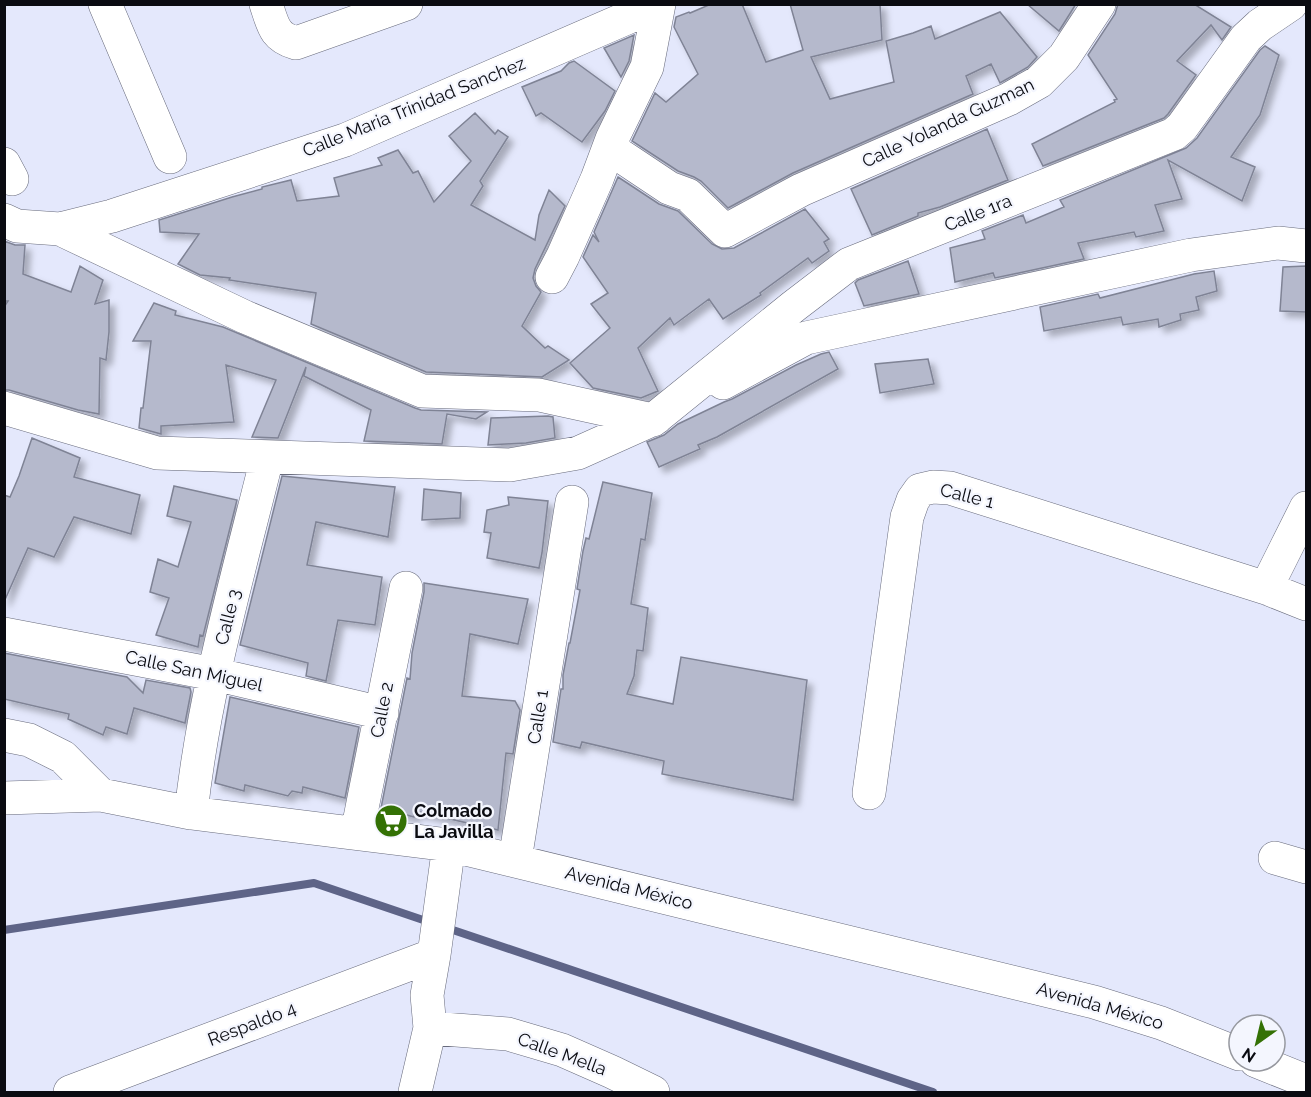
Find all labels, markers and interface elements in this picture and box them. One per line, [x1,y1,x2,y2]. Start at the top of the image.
street label: Calle Maria Trinidad Sanchez [299,52,528,161]
street label: Calle Yolanda Guzman [858,73,1037,172]
street label: Calle 1ra [941,190,1015,236]
street label: Calle 1 [938,479,997,512]
street label: Calle 3 [210,587,245,647]
street label: Calle San Miguel [123,646,265,695]
street label: Calle 2 [366,680,397,740]
street label: Calle 1 [523,688,552,746]
place label: Colmado La Javilla [414,800,494,842]
supermarket icon: Colmado La Javilla [373,803,409,839]
street label: Avenida México [563,862,695,914]
street label: Avenida México [1034,977,1166,1034]
street label: Respaldo 4 [205,997,299,1050]
north arrow [1227,1013,1287,1073]
street label: Calle Mella [515,1028,609,1079]
text: N [1239,1044,1259,1066]

